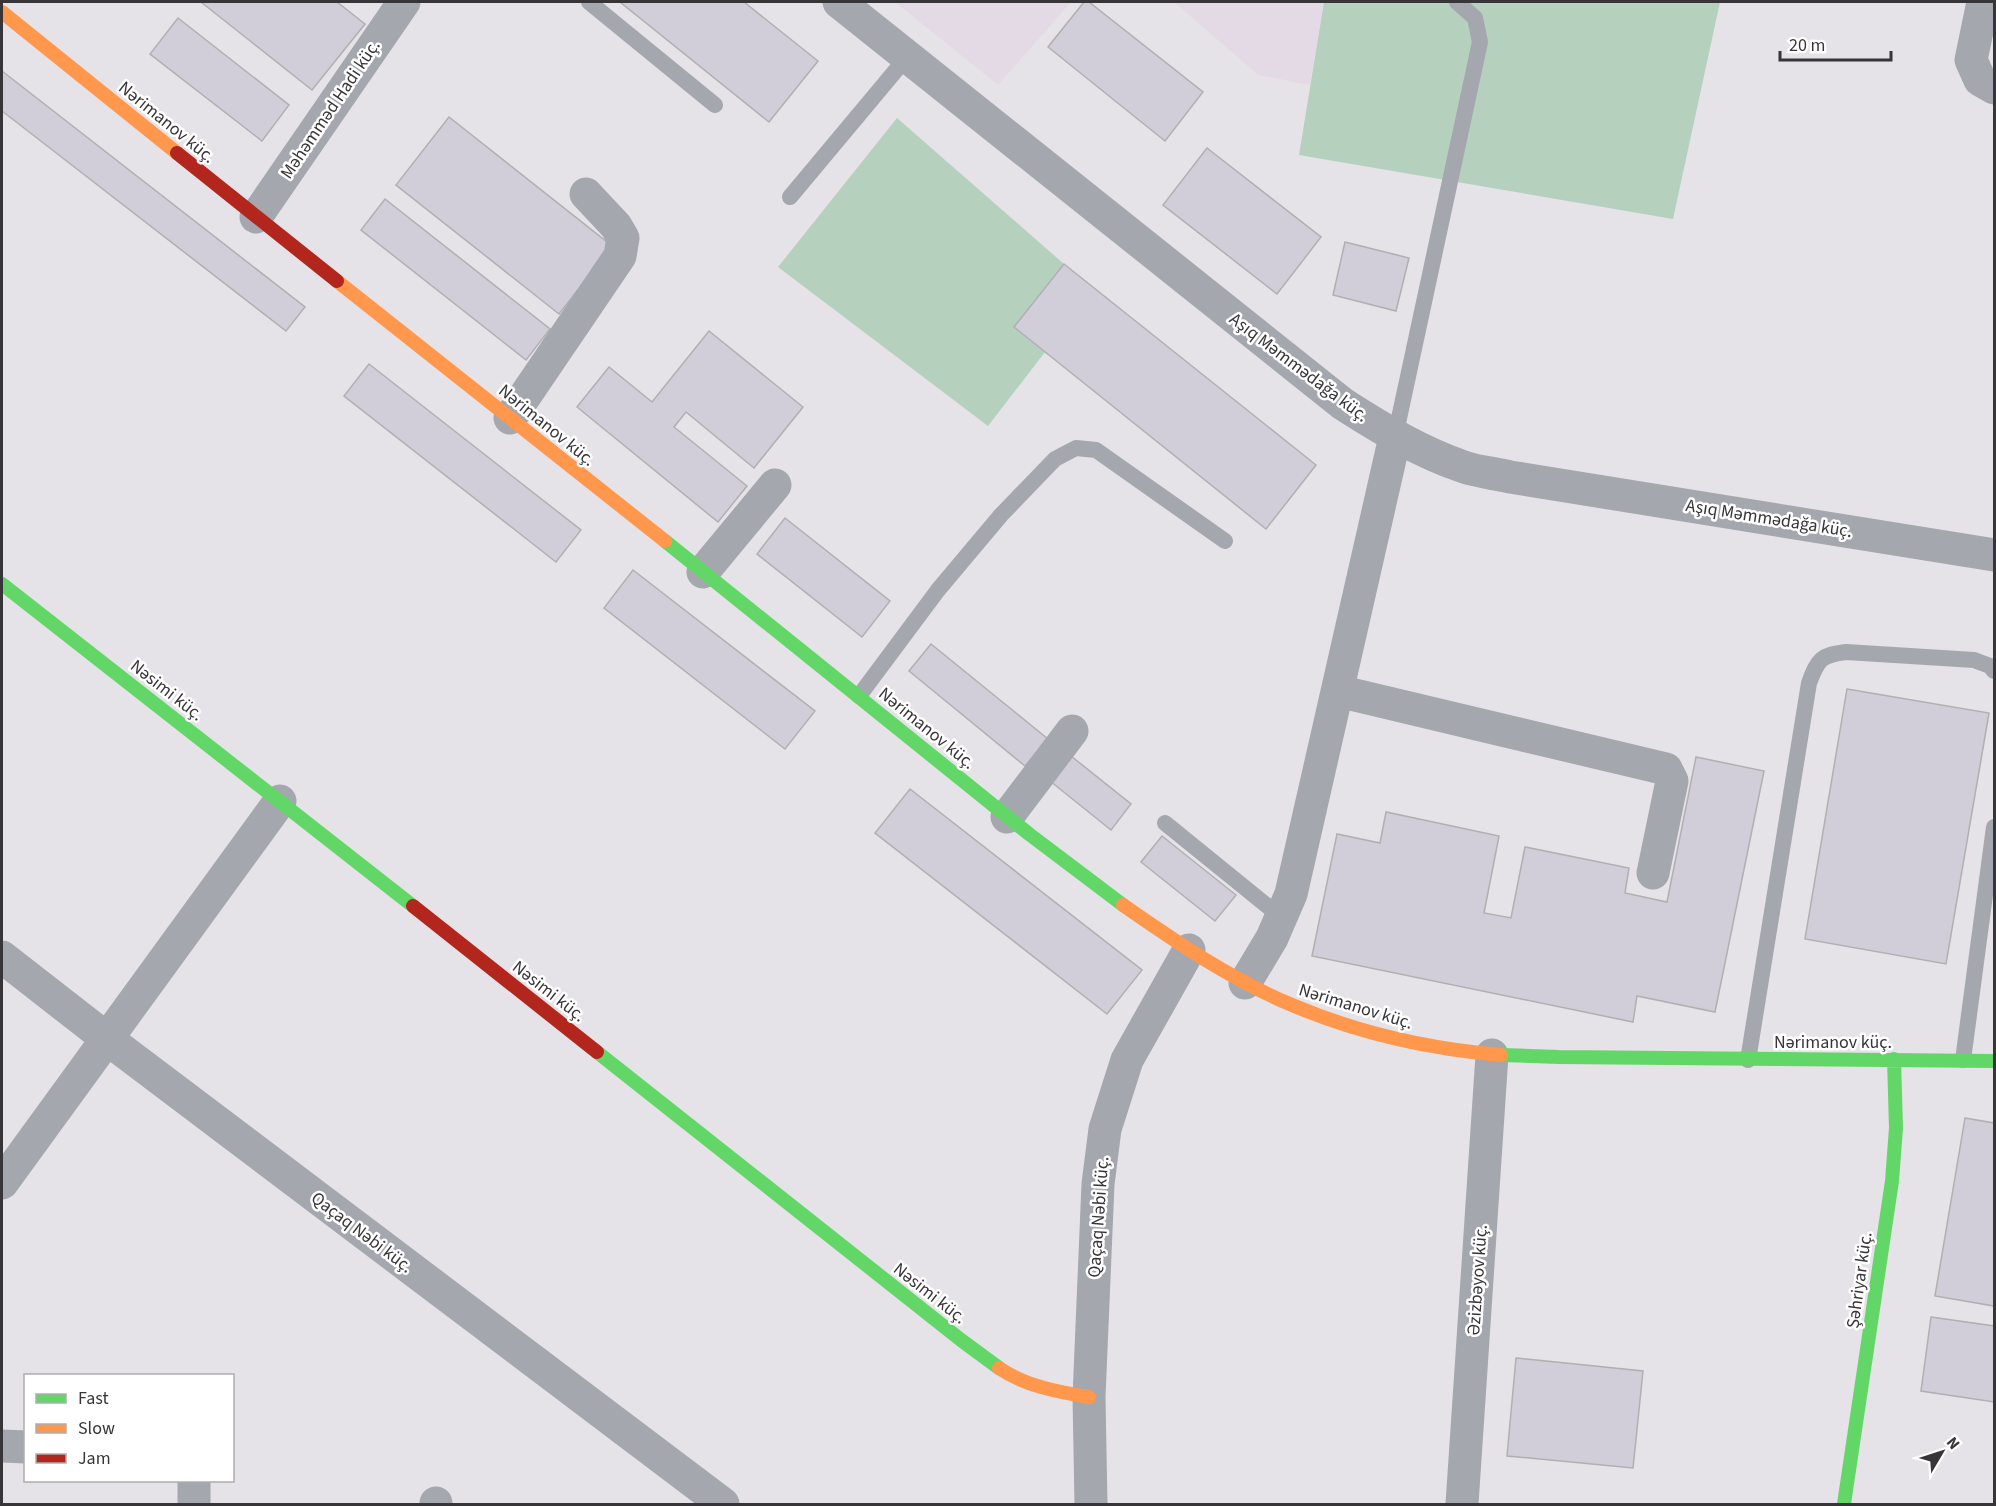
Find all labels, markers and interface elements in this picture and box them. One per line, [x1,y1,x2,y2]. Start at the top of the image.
scale bar [1780,24,1891,62]
text: 20 m [1789,33,1825,58]
street label: Məhəmməd Hadi küç. [274,35,386,184]
street label: Nərimanov küç. [113,76,220,169]
street label: Aşıq Məmmədağa küç. [1224,307,1373,428]
street label: Nərimanov küç. [493,379,600,472]
street label: Aşıq Məmmədağa küç. [1684,493,1854,544]
street label: Nəsimi küç. [125,654,209,727]
street label: Nərimanov küç. [873,682,980,775]
street label: Nəsimi küç. [507,955,591,1028]
street label: Nərimanov küç. [1296,977,1416,1036]
street label: Nərimanov küç. [1774,1030,1892,1055]
street label: Qaçaq Nəbi küç. [1082,1156,1115,1278]
street label: Qaçaq Nəbi küç. [306,1186,418,1279]
street label: Əzizbəyov küç. [1461,1224,1494,1336]
street label: Şəhriyar küç. [1840,1230,1879,1330]
street label: Nəsimi küç. [888,1257,972,1330]
legend [24,1374,234,1482]
text: Fast [78,1386,109,1411]
text: Slow [78,1416,115,1441]
north arrow [1912,1422,1972,1482]
text: N [1941,1432,1965,1454]
text: Jam [78,1446,111,1471]

